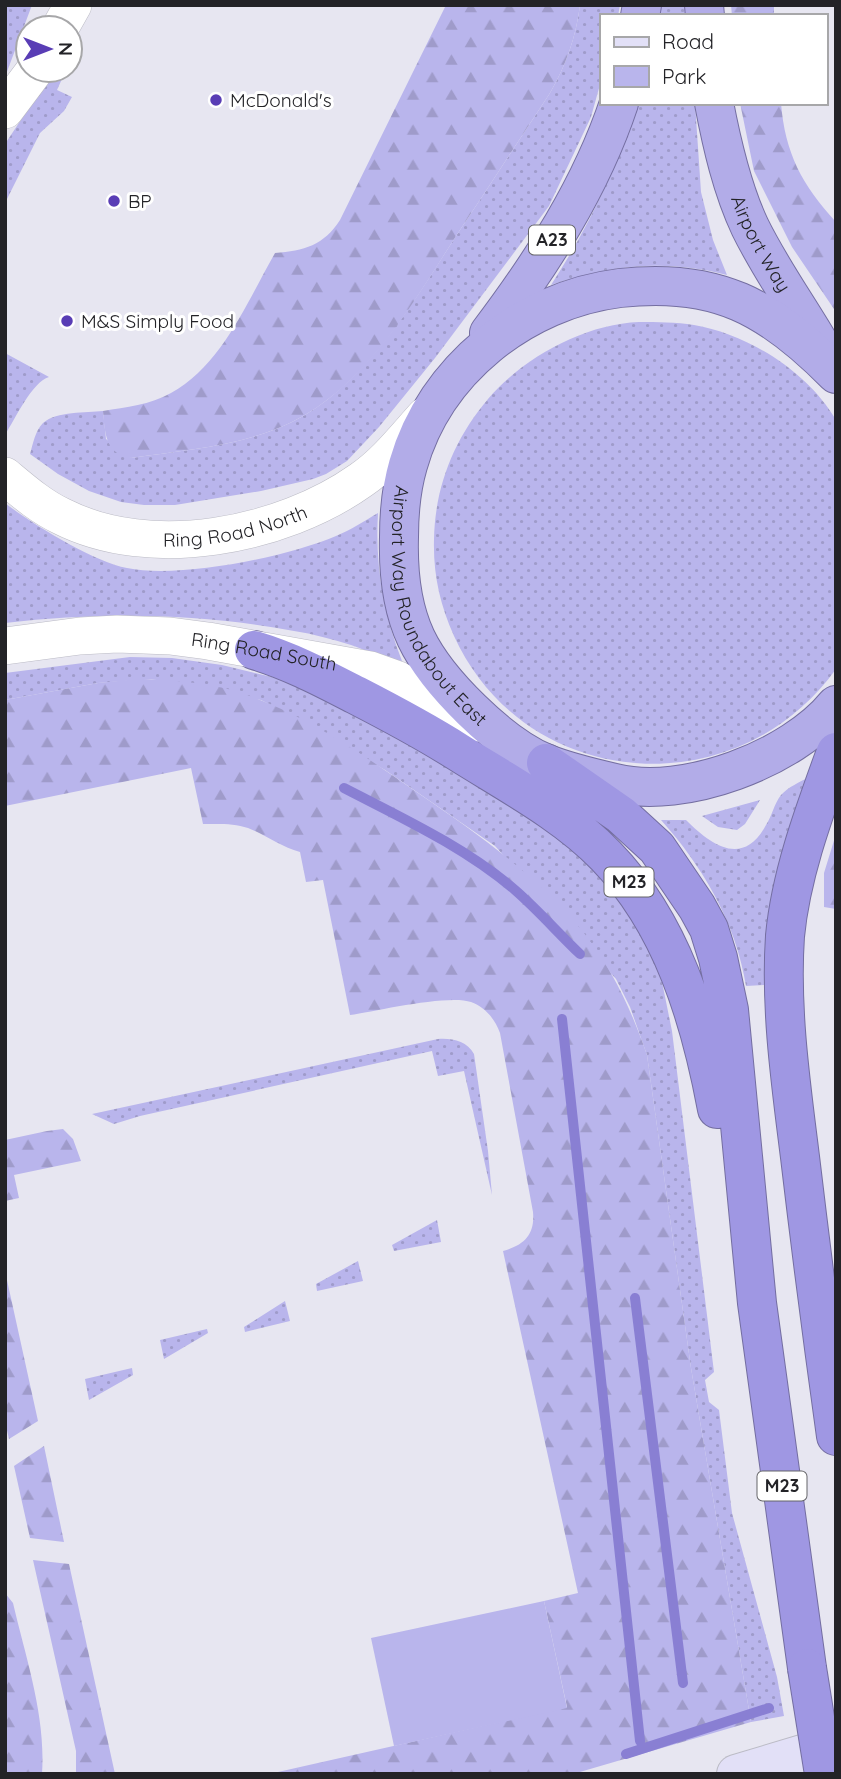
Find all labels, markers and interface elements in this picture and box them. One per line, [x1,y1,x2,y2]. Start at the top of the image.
north arrow [14,14,84,84]
legend [600,14,827,105]
text: Road [662,28,714,54]
text: N [54,42,78,56]
text: Park [662,63,706,89]
place label: McDonald's [230,88,332,112]
marker: McDonald's [208,92,224,108]
place label: BP [128,189,152,213]
street label: Airport Way [726,192,796,296]
marker: BP [106,193,122,209]
road number: A23 [529,226,575,254]
place label: M&S Simply Food [81,309,234,333]
marker: M&S Simply Food [59,313,75,329]
street label: Airport Way Roundabout East [387,484,492,731]
street label: Ring Road North [163,500,311,552]
street label: Ring Road South [190,627,339,676]
road number: M23 [604,868,654,897]
road number: M23 [758,1471,806,1500]

